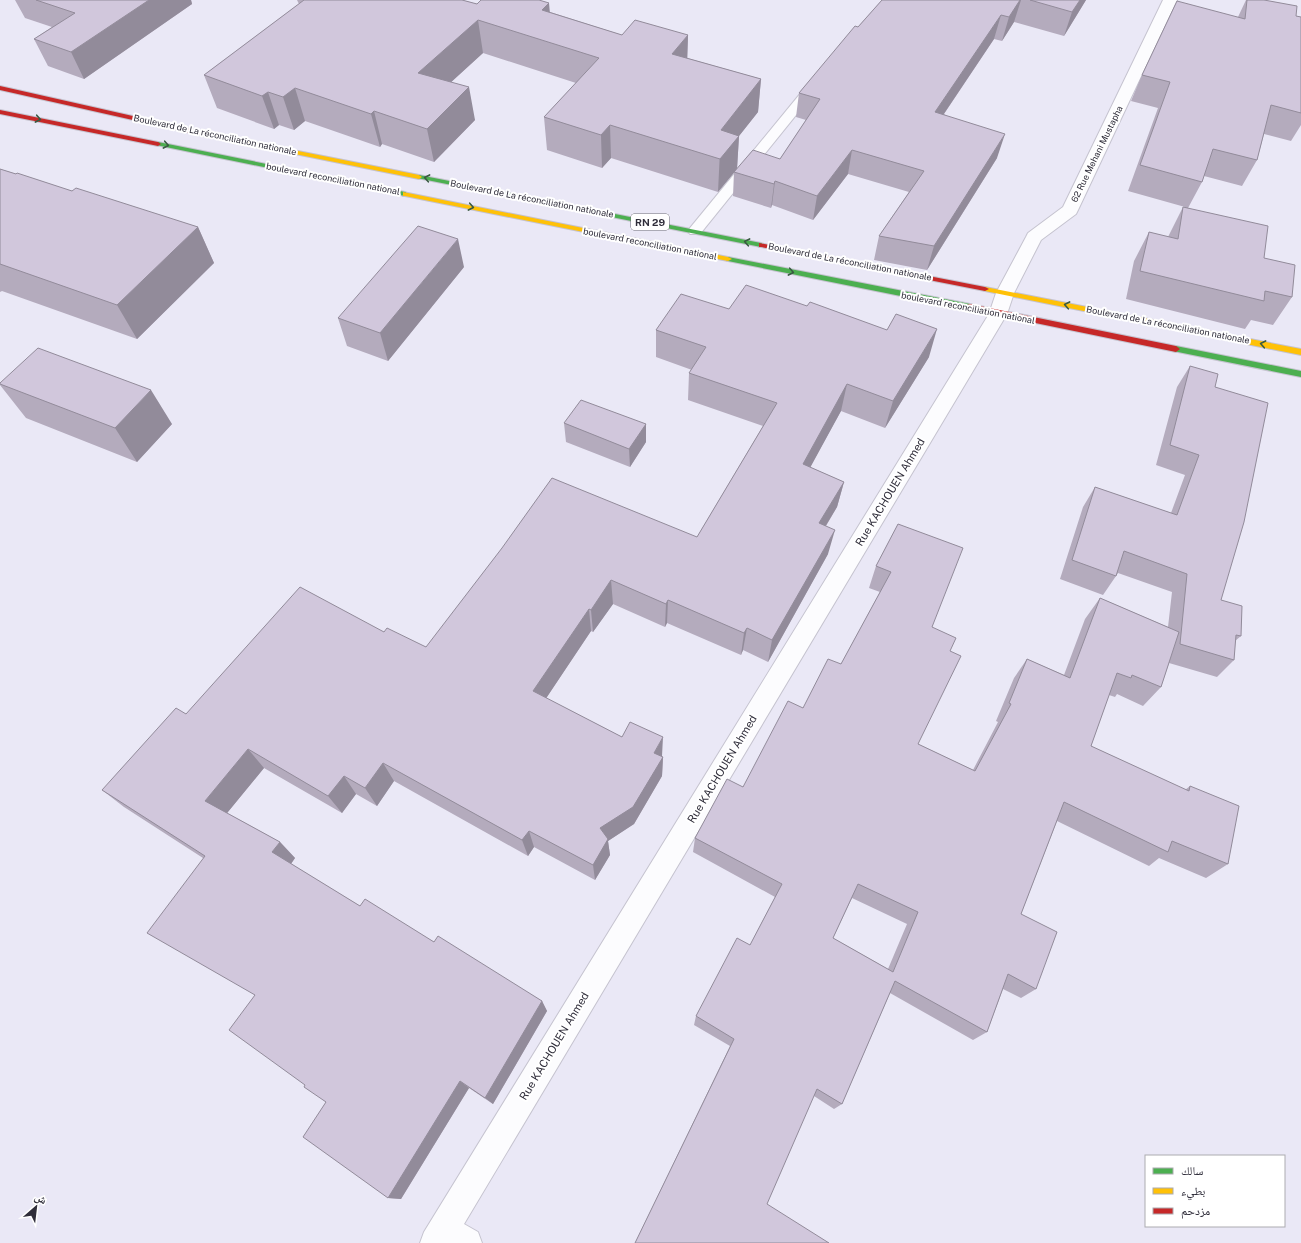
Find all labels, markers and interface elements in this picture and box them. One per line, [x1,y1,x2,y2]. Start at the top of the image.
street label: 62 Rue Mehani Mustapha [1068,104,1125,204]
street label: Boulevard de La réconciliation nationale [133,112,298,157]
one-way arrow [35,115,41,123]
one-way arrow [162,141,169,149]
street label: boulevard reconciliation national [265,160,401,197]
one-way arrow [424,175,430,183]
street label: Boulevard de La réconciliation nationale [449,177,615,220]
one-way arrow [468,203,475,211]
road number: RN 29 [631,214,669,230]
street label: boulevard reconciliation national [582,225,718,262]
one-way arrow [744,238,750,246]
street label: Boulevard de La réconciliation nationale [767,240,933,283]
one-way arrow [788,268,794,276]
street label: boulevard reconciliation national [900,289,1036,326]
one-way arrow [1063,301,1070,310]
street label: Boulevard de La réconciliation nationale [1085,303,1251,346]
one-way arrow [1260,340,1266,349]
street label: Rue KACHOUEN Ahmed [853,436,927,548]
street label: Rue KACHOUEN Ahmed [685,713,759,825]
street label: Rue KACHOUEN Ahmed [517,990,591,1102]
legend [1145,1155,1285,1227]
text: سالك [1181,1164,1203,1178]
text: بطيء [1181,1184,1205,1201]
north arrow [16,1187,56,1227]
text: ش [32,1190,49,1208]
text: مزدحم [1181,1204,1210,1219]

